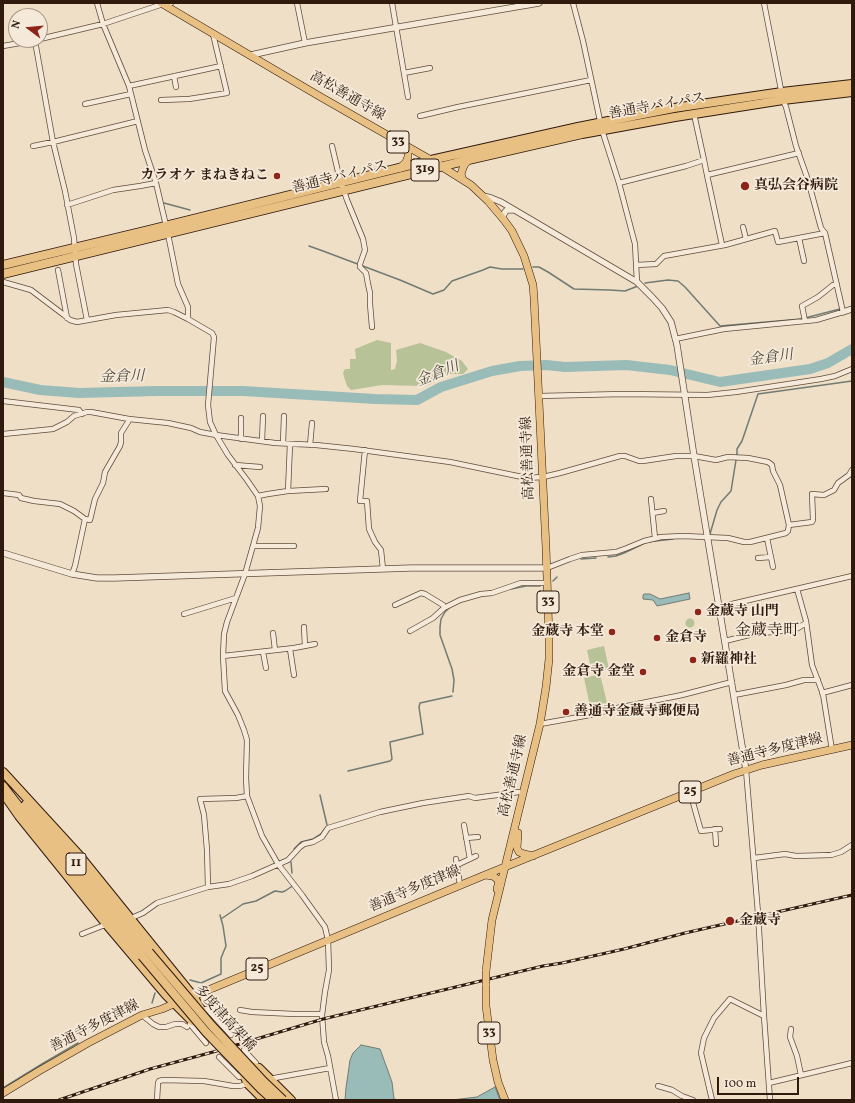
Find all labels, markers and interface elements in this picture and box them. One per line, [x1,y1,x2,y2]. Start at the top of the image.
north arrow [8,8,48,48]
text: N [9,19,25,31]
street label: 高松善通寺線 [306,69,388,125]
street label: 善通寺バイパス [607,90,707,124]
road number: 33 [387,131,409,153]
street label: 善通寺バイパス [290,158,390,198]
road number: 319 [411,159,439,181]
place label: カラオケ まねきねこ [140,168,269,184]
marker: カラオケ まねきねこ [272,171,282,181]
place label: 真弘会谷病院 [754,178,838,194]
marker: 真弘会谷病院 [739,180,751,192]
water label: 金倉川 [747,347,795,371]
water label: 金倉川 [414,358,462,392]
water label: 金倉川 [99,369,145,387]
street label: 高松善通寺線 [519,416,539,500]
road number: 33 [537,591,559,613]
place label: 金蔵寺 山門 [706,604,779,620]
marker: 金蔵寺 山門 [693,607,703,617]
district label: 金蔵寺町 [735,622,799,642]
place label: 金蔵寺 本堂 [531,624,604,640]
marker: 金蔵寺 本堂 [607,627,617,637]
place label: 金倉寺 [665,630,707,646]
marker: 金倉寺 [652,633,662,643]
place label: 新羅神社 [701,652,757,668]
marker: 新羅神社 [688,655,698,665]
place label: 金倉寺 金堂 [562,664,635,680]
marker: 金倉寺 金堂 [638,667,648,677]
place label: 善通寺金蔵寺郵便局 [574,704,700,720]
marker: 善通寺金蔵寺郵便局 [561,707,571,717]
street label: 善通寺多度津線 [725,731,825,771]
street label: 高松善通寺線 [496,733,532,819]
road number: 25 [679,781,701,803]
road number: 11 [66,853,86,875]
street label: 善通寺多度津線 [367,863,463,917]
place label: 金蔵寺 [739,913,781,929]
marker: 金蔵寺 [724,915,736,927]
road number: 25 [246,958,268,980]
street label: 多度津高架橋 [190,982,258,1056]
street label: 善通寺多度津線 [48,997,142,1057]
road number: 33 [478,1022,500,1044]
scale bar [719,1069,801,1095]
text: 100 m [724,1076,756,1092]

